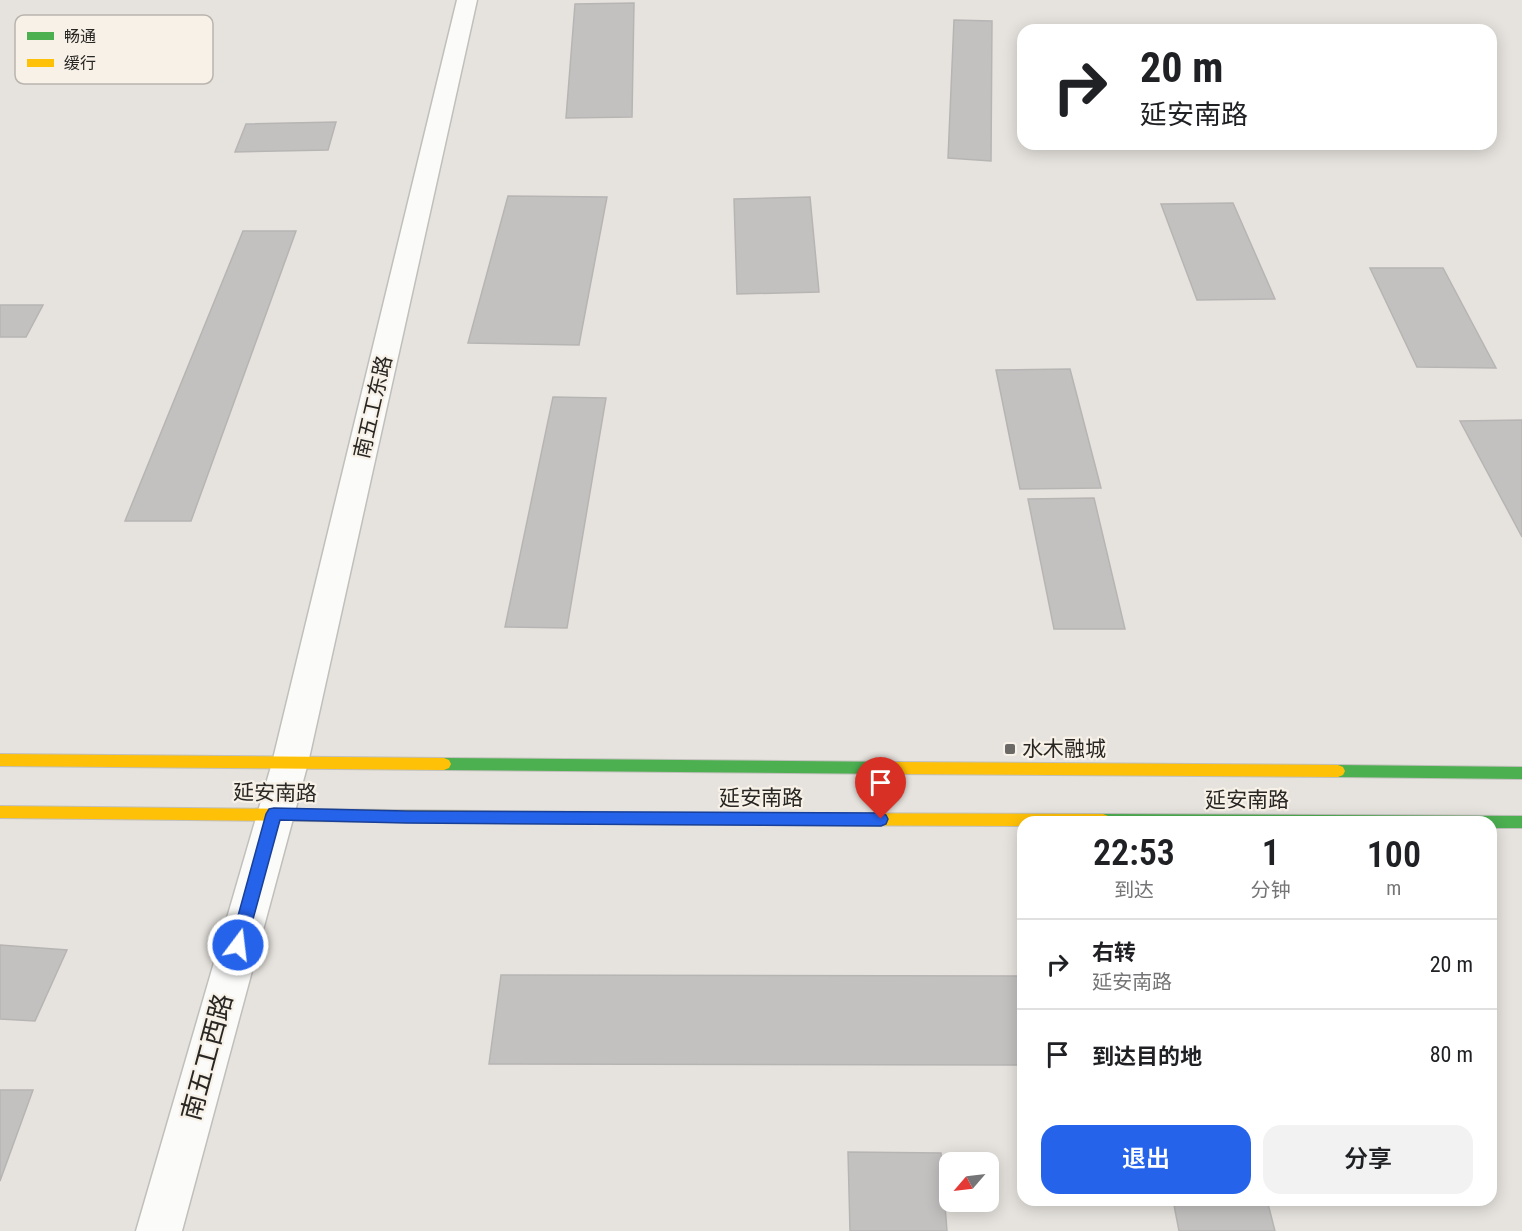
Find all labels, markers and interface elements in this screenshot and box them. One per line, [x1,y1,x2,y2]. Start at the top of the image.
legend [15,15,213,84]
text: 畅通 [64,27,96,46]
text: 20 m [1140,43,1223,92]
icon: right [1041,48,1119,126]
text: 缓行 [64,54,96,73]
text: 延安南路 [1140,99,1248,131]
street label: 南五工东路 [349,353,397,461]
place label: 水木融城 [1022,737,1106,761]
marker: 水木融城 [1003,742,1017,756]
pin [855,757,906,819]
icon: arrive [864,766,897,799]
street label: 延安南路 [233,780,317,806]
street label: 延安南路 [719,786,803,810]
street label: 延安南路 [1205,788,1289,812]
text: 22:53 [1093,832,1175,874]
text: 1 [1262,832,1280,874]
text: 100 [1367,834,1421,876]
text: m [1386,876,1401,900]
text: 到达 [1114,878,1154,902]
text: 分钟 [1251,878,1291,902]
position arrow [206,913,270,977]
text: 右转 [1092,940,1136,965]
icon: right [1041,948,1074,981]
text: 20 m [1430,952,1473,977]
text: 延安南路 [1092,970,1172,994]
street label: 南五工西路 [176,990,238,1124]
icon: arrive [1041,1038,1074,1071]
text: 80 m [1430,1042,1473,1067]
text: 到达目的地 [1092,1044,1202,1069]
button: 退出 [1041,1125,1251,1194]
button: 分享 [1263,1125,1473,1194]
north arrow [939,1152,999,1212]
map controls [939,1152,999,1212]

